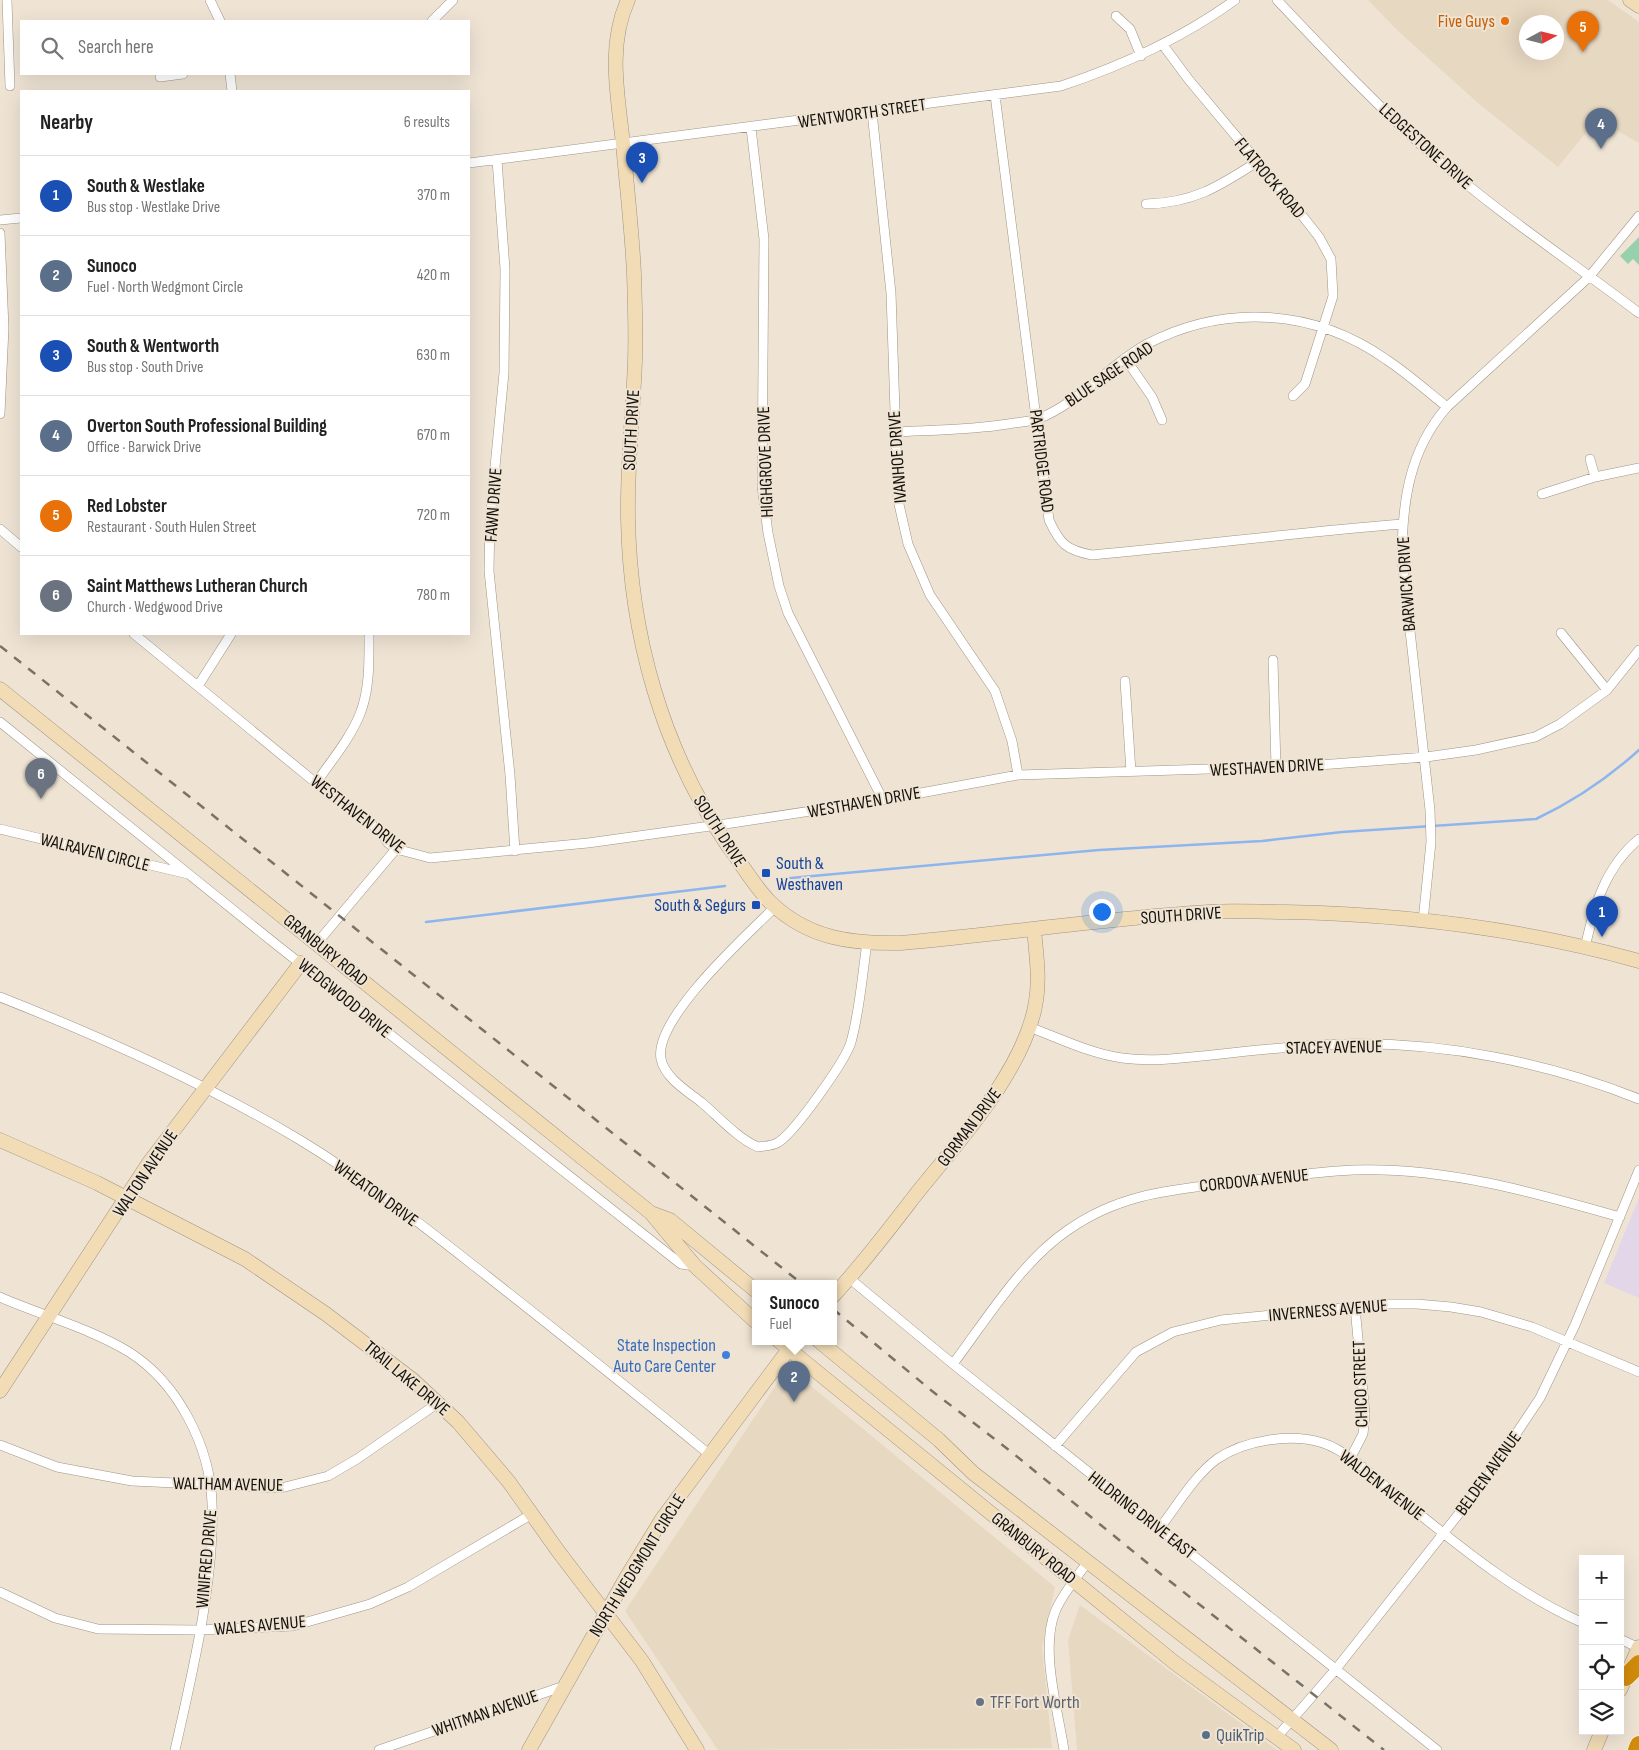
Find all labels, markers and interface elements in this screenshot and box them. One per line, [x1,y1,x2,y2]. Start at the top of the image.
place label: Five Guys [1438,11,1495,32]
pin: 5 [1567,11,1599,52]
marker: Five Guys [1499,15,1511,27]
north arrow [1519,15,1564,60]
search box [20,20,470,75]
icon: search [38,34,66,62]
text: Search here [78,36,154,59]
street label: WENTWORTH STREET [797,94,927,133]
street label: LEDGESTONE DRIVE [1375,99,1477,194]
pin: 4 [1585,108,1617,149]
text: Nearby [40,110,93,135]
text: 6 results [404,113,450,132]
street label: FLATROCK ROAD [1230,134,1309,223]
pin: 3 [626,142,658,183]
text: South & Westlake [87,175,205,198]
text: 1 [53,186,59,205]
text: 370 m [417,186,450,205]
text: Bus stop · Westlake Drive [87,198,220,217]
text: Sunoco [87,255,137,278]
text: 2 [52,266,60,285]
text: 420 m [417,266,450,285]
text: Fuel · North Wedgmont Circle [87,278,243,297]
text: South & Wentworth [87,335,219,358]
street label: BLUE SAGE ROAD [1061,337,1157,412]
text: 3 [52,346,60,365]
text: 630 m [416,346,450,365]
text: Bus stop · South Drive [87,358,204,377]
street label: SOUTH DRIVE [619,389,644,471]
street label: HIGHGROVE DRIVE [753,406,778,518]
street label: PARTRIDGE ROAD [1025,408,1058,514]
street label: IVANHOE DRIVE [884,410,911,504]
text: Overton South Professional Building [87,415,327,438]
text: 4 [52,426,60,445]
text: 670 m [417,426,450,445]
text: Office · Barwick Drive [87,438,201,457]
street label: FAWN DRIVE [480,467,507,543]
text: Red Lobster [87,495,167,518]
text: 5 [52,506,60,525]
text: 720 m [417,506,450,525]
text: Restaurant · South Hulen Street [87,518,256,537]
street label: BARWICK DRIVE [1393,536,1420,632]
text: Saint Matthews Lutheran Church [87,575,308,598]
text: 6 [52,586,60,605]
text: 780 m [417,586,450,605]
text: Church · Wedgwood Drive [87,598,223,617]
street label: WESTHAVEN DRIVE [1209,754,1325,781]
pin: 6 [25,758,57,799]
street label: WESTHAVEN DRIVE [306,771,409,858]
street label: WESTHAVEN DRIVE [806,782,922,823]
street label: SOUTH DRIVE [689,792,750,871]
street label: WALRAVEN CIRCLE [38,829,152,876]
place label: South & Westhaven [776,853,843,895]
marker: South & Westhaven [760,867,772,879]
place label: South & Segurs [654,895,746,916]
pin: 1 [1586,896,1618,937]
marker: South & Segurs [750,899,762,911]
your location [1089,899,1115,925]
street label: SOUTH DRIVE [1140,902,1222,929]
street label: GRANBURY ROAD [279,910,372,991]
street label: WEDGWOOD DRIVE [294,954,396,1043]
street label: STACEY AVENUE [1286,1036,1382,1059]
street label: GORMAN DRIVE [933,1084,1006,1171]
street label: WALTON AVENUE [109,1126,182,1221]
street label: WHEATON DRIVE [329,1156,422,1231]
street label: CORDOVA AVENUE [1198,1164,1310,1197]
popup [752,1280,837,1345]
text: Sunoco [770,1292,819,1315]
street label: INVERNESS AVENUE [1268,1295,1388,1326]
text: Fuel [770,1315,792,1334]
place label: State Inspection Auto Care Center [612,1335,716,1377]
street label: TRAIL LAKE DRIVE [359,1336,454,1420]
street label: CHICO STREET [1348,1340,1373,1428]
marker: State Inspection Auto Care Center [720,1349,732,1361]
pin: 2 [778,1361,810,1402]
street label: BELDEN AVENUE [1451,1427,1526,1519]
street label: WALDEN AVENUE [1335,1446,1428,1525]
street label: HILDRING DRIVE EAST [1084,1467,1200,1564]
street label: WALTHAM AVENUE [173,1473,283,1496]
street label: NORTH WEDGMONT CIRCLE [585,1490,690,1641]
street label: GRANBURY ROAD [987,1508,1080,1589]
street label: WINIFRED DRIVE [192,1509,221,1609]
map controls [1579,1555,1624,1735]
button: + [1579,1555,1624,1600]
button: − [1579,1600,1624,1645]
street label: WALES AVENUE [213,1611,307,1640]
button: locate [1579,1645,1624,1690]
street label: WHITMAN AVENUE [430,1686,541,1741]
button: layers [1579,1690,1624,1735]
place label: TFF Fort Worth [990,1692,1080,1713]
marker: TFF Fort Worth [974,1696,986,1708]
place label: QuikTrip [1216,1725,1265,1746]
marker: QuikTrip [1200,1729,1212,1741]

